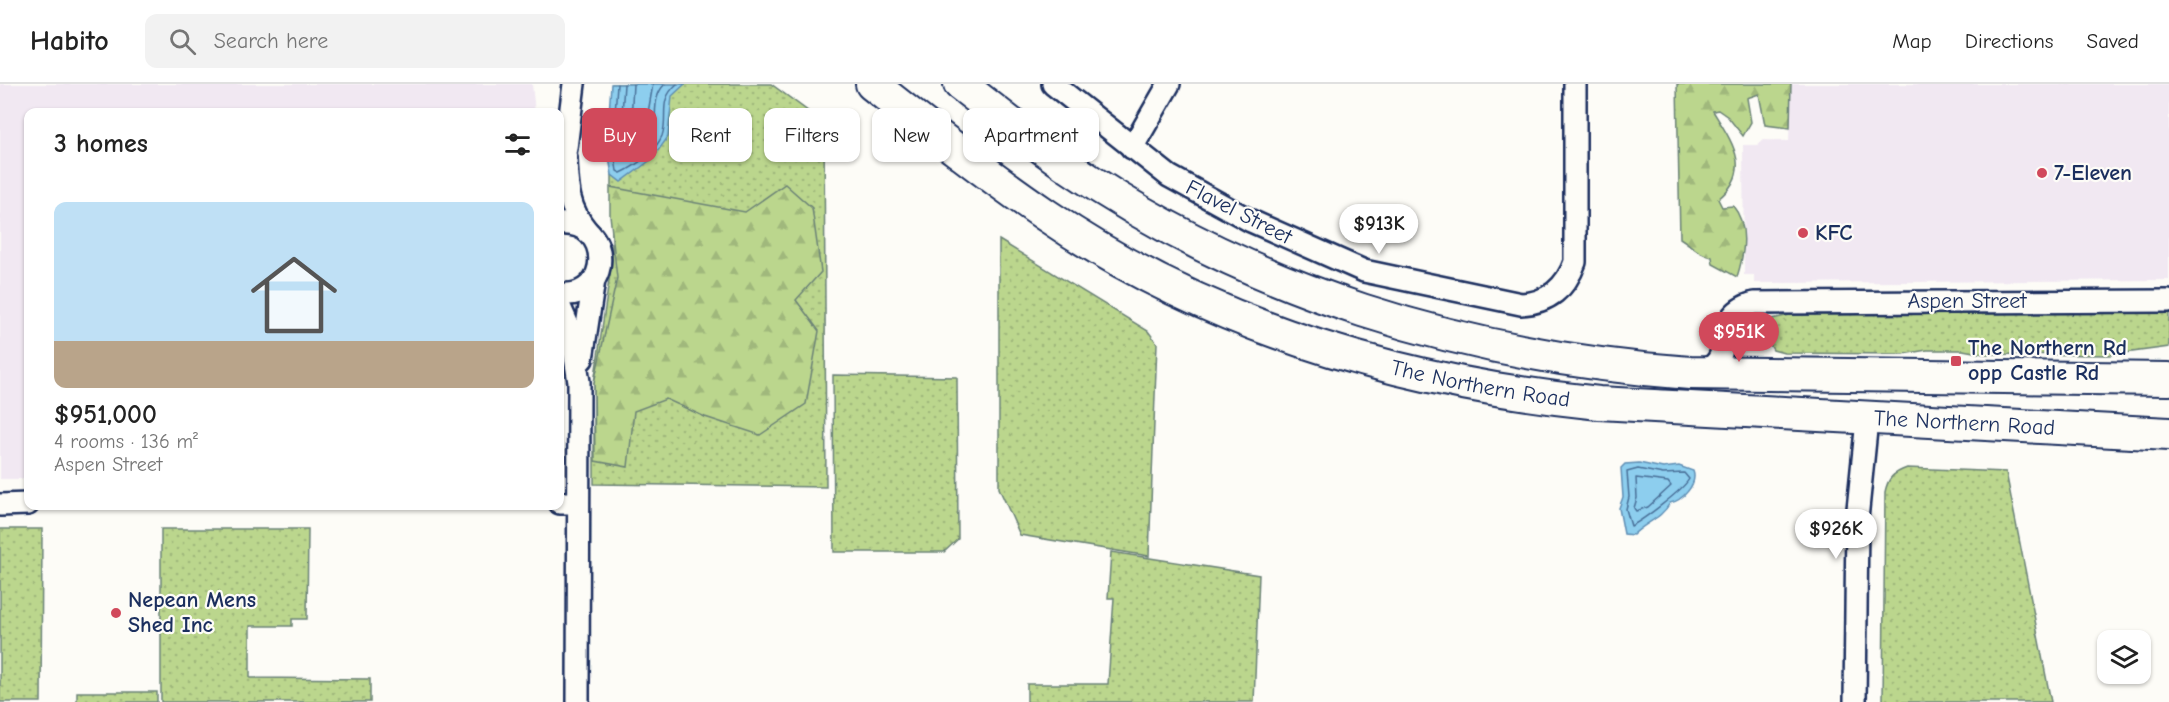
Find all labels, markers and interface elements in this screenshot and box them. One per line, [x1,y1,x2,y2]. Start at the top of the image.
search box [145,14,565,68]
text: Habito [30,25,109,57]
icon: search [166,25,199,58]
text: Search here [214,28,328,54]
text: Map [1892,29,1932,53]
text: Directions [1965,29,2054,53]
text: Saved [2087,29,2139,53]
chip: Buy [582,108,657,162]
chip: Rent [669,108,752,162]
chip: Filters [764,108,860,162]
chip: New [872,108,951,162]
chip: Apartment [963,108,1099,162]
icon: filters [501,128,534,161]
text: 3 homes [54,129,148,159]
place label: 7-Eleven [2054,160,2132,186]
marker: 7-Eleven [2035,166,2049,180]
street label: Flavel Street [1181,174,1297,250]
pin: $913K [1337,204,1421,255]
text: $913K [1353,212,1405,235]
place label: KFC [1815,220,1853,246]
marker: KFC [1796,226,1810,240]
icon: home [240,241,348,349]
street label: Aspen Street [1907,288,2027,314]
pin: $951K [1697,312,1781,363]
text: $951K [1713,320,1765,343]
place label: The Northern Rd opp Castle Rd [1968,335,2127,386]
street label: The Northern Road [1388,354,1572,413]
marker: The Northern Rd opp Castle Rd [1949,354,1963,368]
text: $951,000 [54,400,157,430]
street label: The Northern Road [1873,405,2056,441]
text: 4 rooms · 136 m² [54,430,198,453]
text: Aspen Street [54,453,162,476]
pin: $926K [1794,509,1878,560]
text: $926K [1809,517,1863,540]
place label: Nepean Mens Shed Inc [128,587,256,638]
marker: Nepean Mens Shed Inc [109,606,123,620]
map controls [2097,630,2151,684]
button: layers [2097,630,2151,684]

